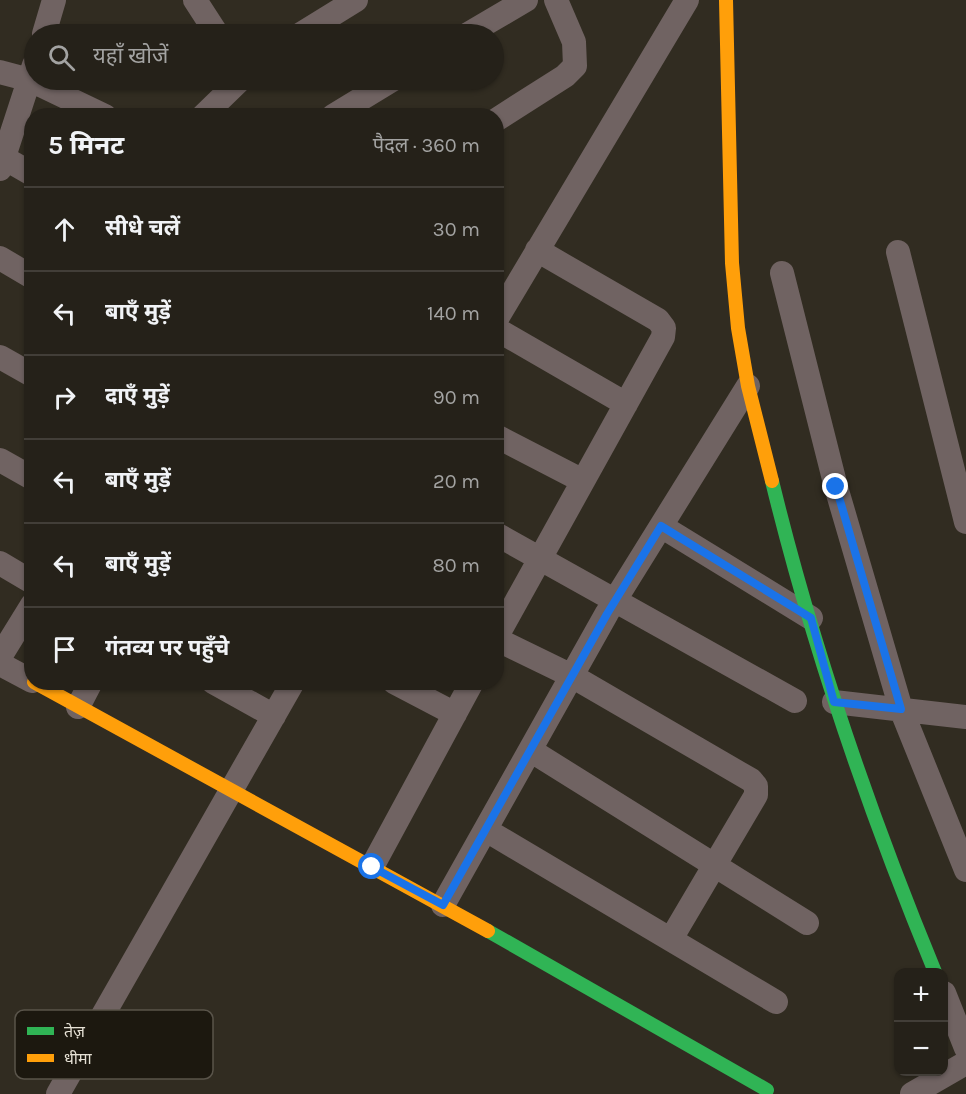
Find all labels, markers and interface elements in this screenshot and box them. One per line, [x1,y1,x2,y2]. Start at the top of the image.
search box [24,24,504,90]
icon: search [45,41,78,74]
text: यहाँ खोजें [93,43,168,69]
text: 5 मिनट [48,130,124,161]
text: पैदल · 360 m [373,134,480,157]
icon: ahead [48,213,81,246]
text: सीधे चलें [105,215,180,241]
text: 30 m [433,218,480,241]
icon: left [48,297,81,330]
text: बाएँ मुड़ें [105,299,171,325]
text: 140 m [427,302,480,325]
icon: right [48,381,81,414]
text: दाएँ मुड़ें [105,383,170,409]
text: 90 m [433,386,480,409]
icon: left [48,465,81,498]
text: बाएँ मुड़ें [105,467,171,493]
text: 20 m [433,470,480,493]
route end [822,473,848,499]
icon: left [48,549,81,582]
text: बाएँ मुड़ें [105,551,171,577]
text: 80 m [432,554,480,577]
icon: arrive [48,633,81,666]
text: गंतव्य पर पहुँचे [105,635,229,661]
route start [358,853,384,879]
map controls [894,968,948,1076]
button: + [894,968,948,1022]
legend [15,1010,213,1079]
text: तेज़ [64,1022,86,1041]
button: − [894,1022,948,1076]
text: धीमा [64,1049,93,1068]

